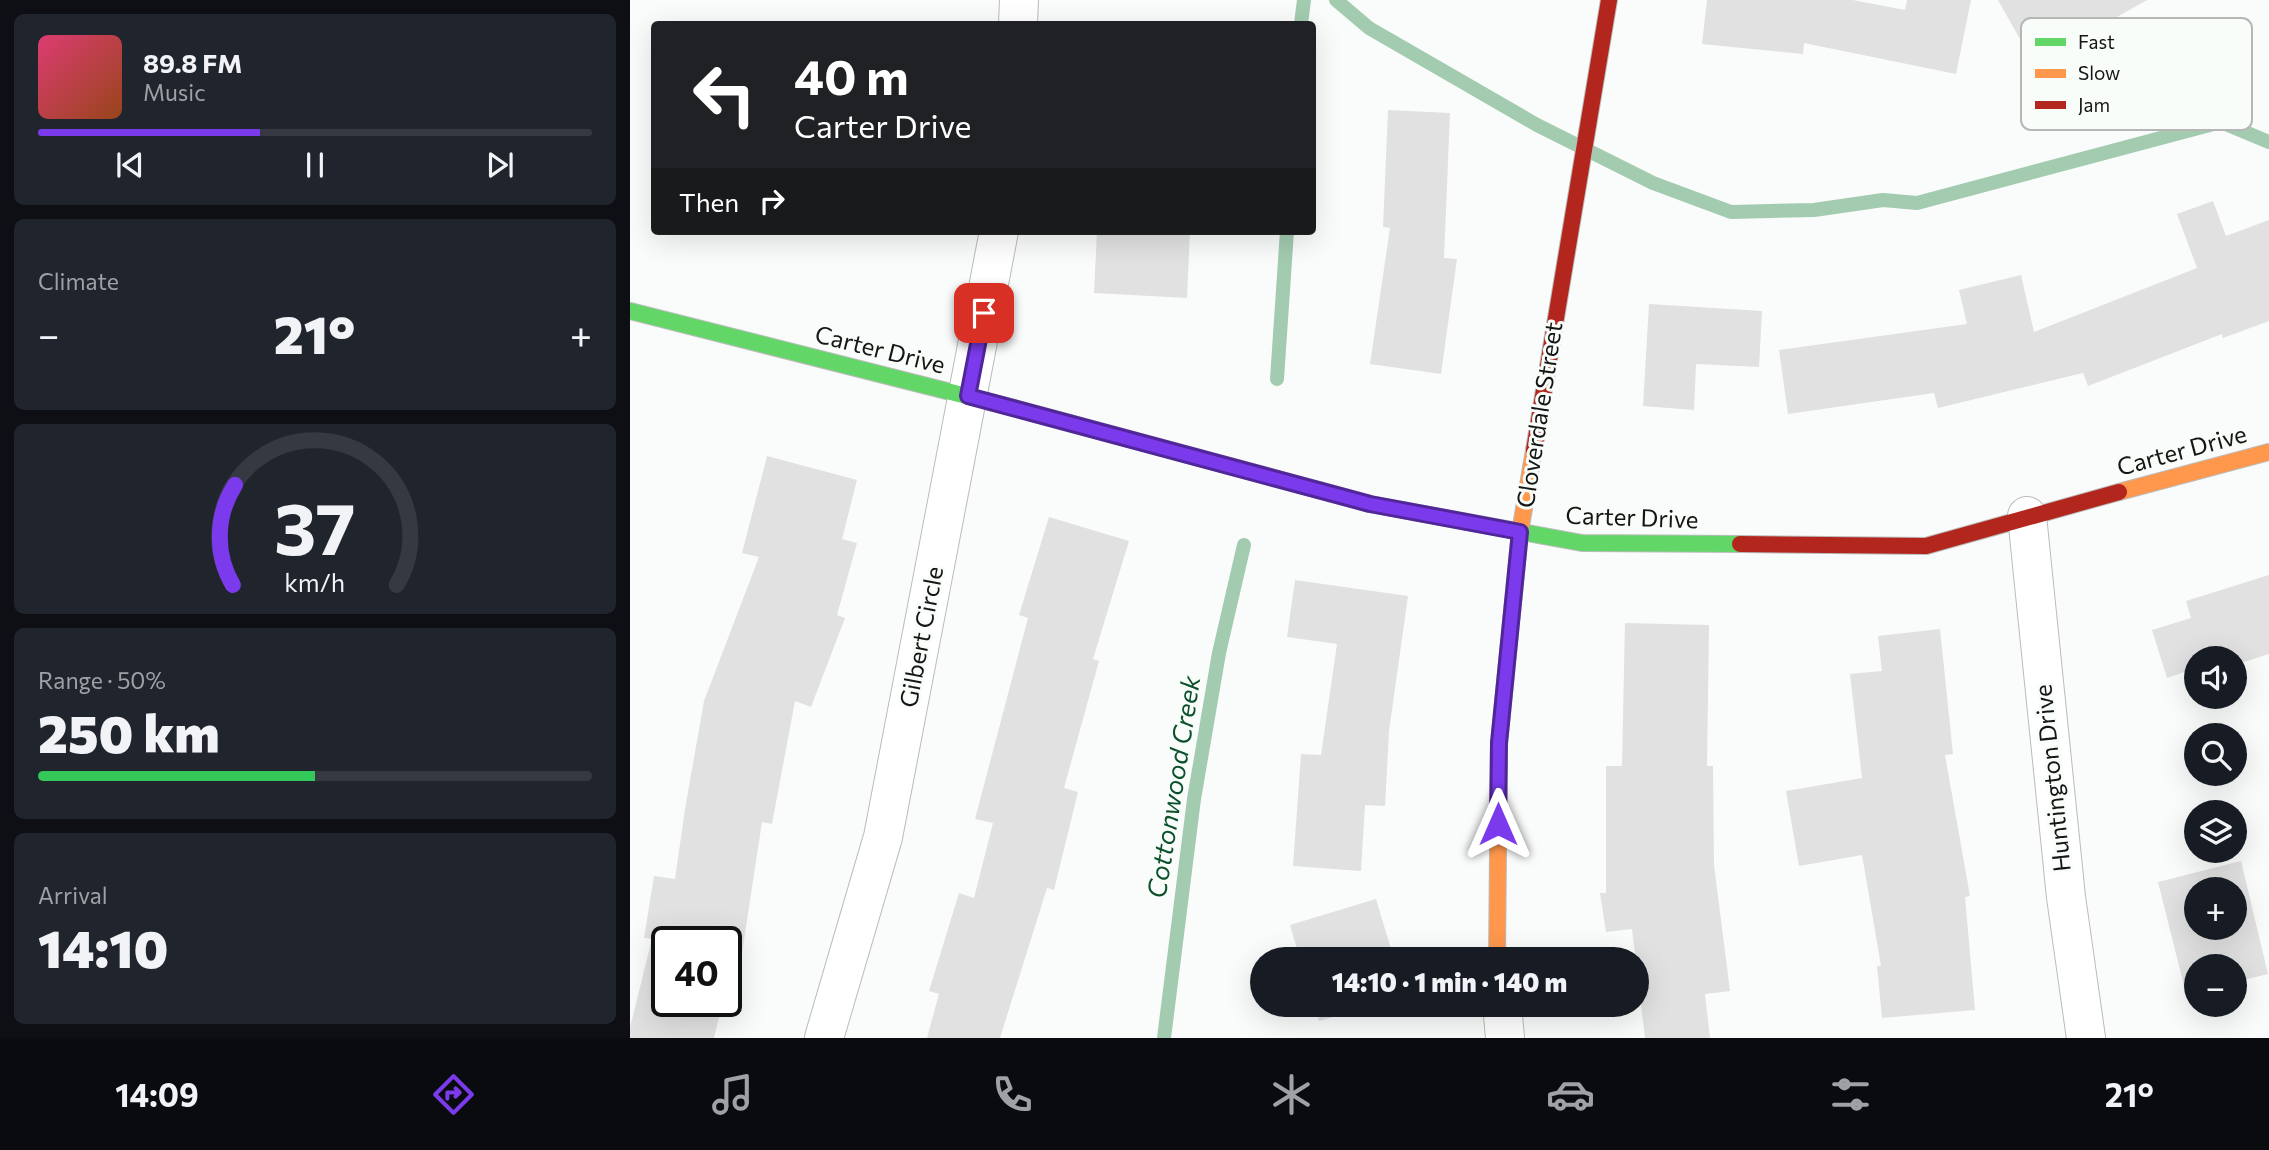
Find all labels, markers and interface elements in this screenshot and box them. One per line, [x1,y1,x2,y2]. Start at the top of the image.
legend [2021,18,2252,130]
text: Fast [2078,30,2115,53]
text: 40 m [794,45,909,105]
text: 89.8 FM [143,47,242,78]
icon: left [679,49,770,140]
text: Slow [2078,61,2120,84]
text: Music [143,78,206,106]
text: Jam [2078,93,2110,116]
text: Carter Drive [794,105,971,145]
icon: previous [111,146,149,184]
icon: pause [296,146,334,184]
icon: next [481,146,519,184]
icon: right [753,182,791,220]
text: Then [679,186,739,217]
text: Climate [38,267,119,295]
pin [954,283,1014,343]
icon: arrive [965,294,1003,332]
text: 21° [274,301,355,365]
text: − [38,310,60,357]
text: + [570,310,592,357]
street label: Carter Drive [812,318,948,379]
street label: Cloverdale Street [1510,320,1568,510]
street label: Carter Drive [2114,418,2250,481]
text: 37 [274,481,356,570]
street label: Carter Drive [1565,500,1699,533]
street label: Gilbert Circle [893,564,948,710]
text: km/h [285,567,345,597]
map controls [2184,646,2247,1017]
button: sound [2184,646,2247,709]
text: Range · 50% [38,666,166,694]
water label: Cottonwood Creek [1140,672,1206,900]
street label: Huntington Drive [2027,683,2076,873]
text: 250 km [38,700,220,764]
button: search [2184,723,2247,786]
position arrow [1461,787,1535,861]
button: layers [2184,800,2247,863]
button: + [2184,877,2247,940]
text: Arrival [38,881,108,909]
text: 14:10 [38,915,168,979]
speed limit sign: 40 [651,926,742,1017]
button: − [2184,954,2247,1017]
text: 14:10 · 1 min · 140 m [1332,966,1567,997]
icon: directions [429,1070,478,1119]
icon: music [708,1070,757,1119]
icon: phone [988,1070,1037,1119]
icon: climate [1267,1070,1316,1119]
icon: car [1546,1070,1595,1119]
icon: filters [1826,1070,1875,1119]
text: 14:09 [115,1074,199,1114]
text: 21° [2105,1074,2154,1114]

